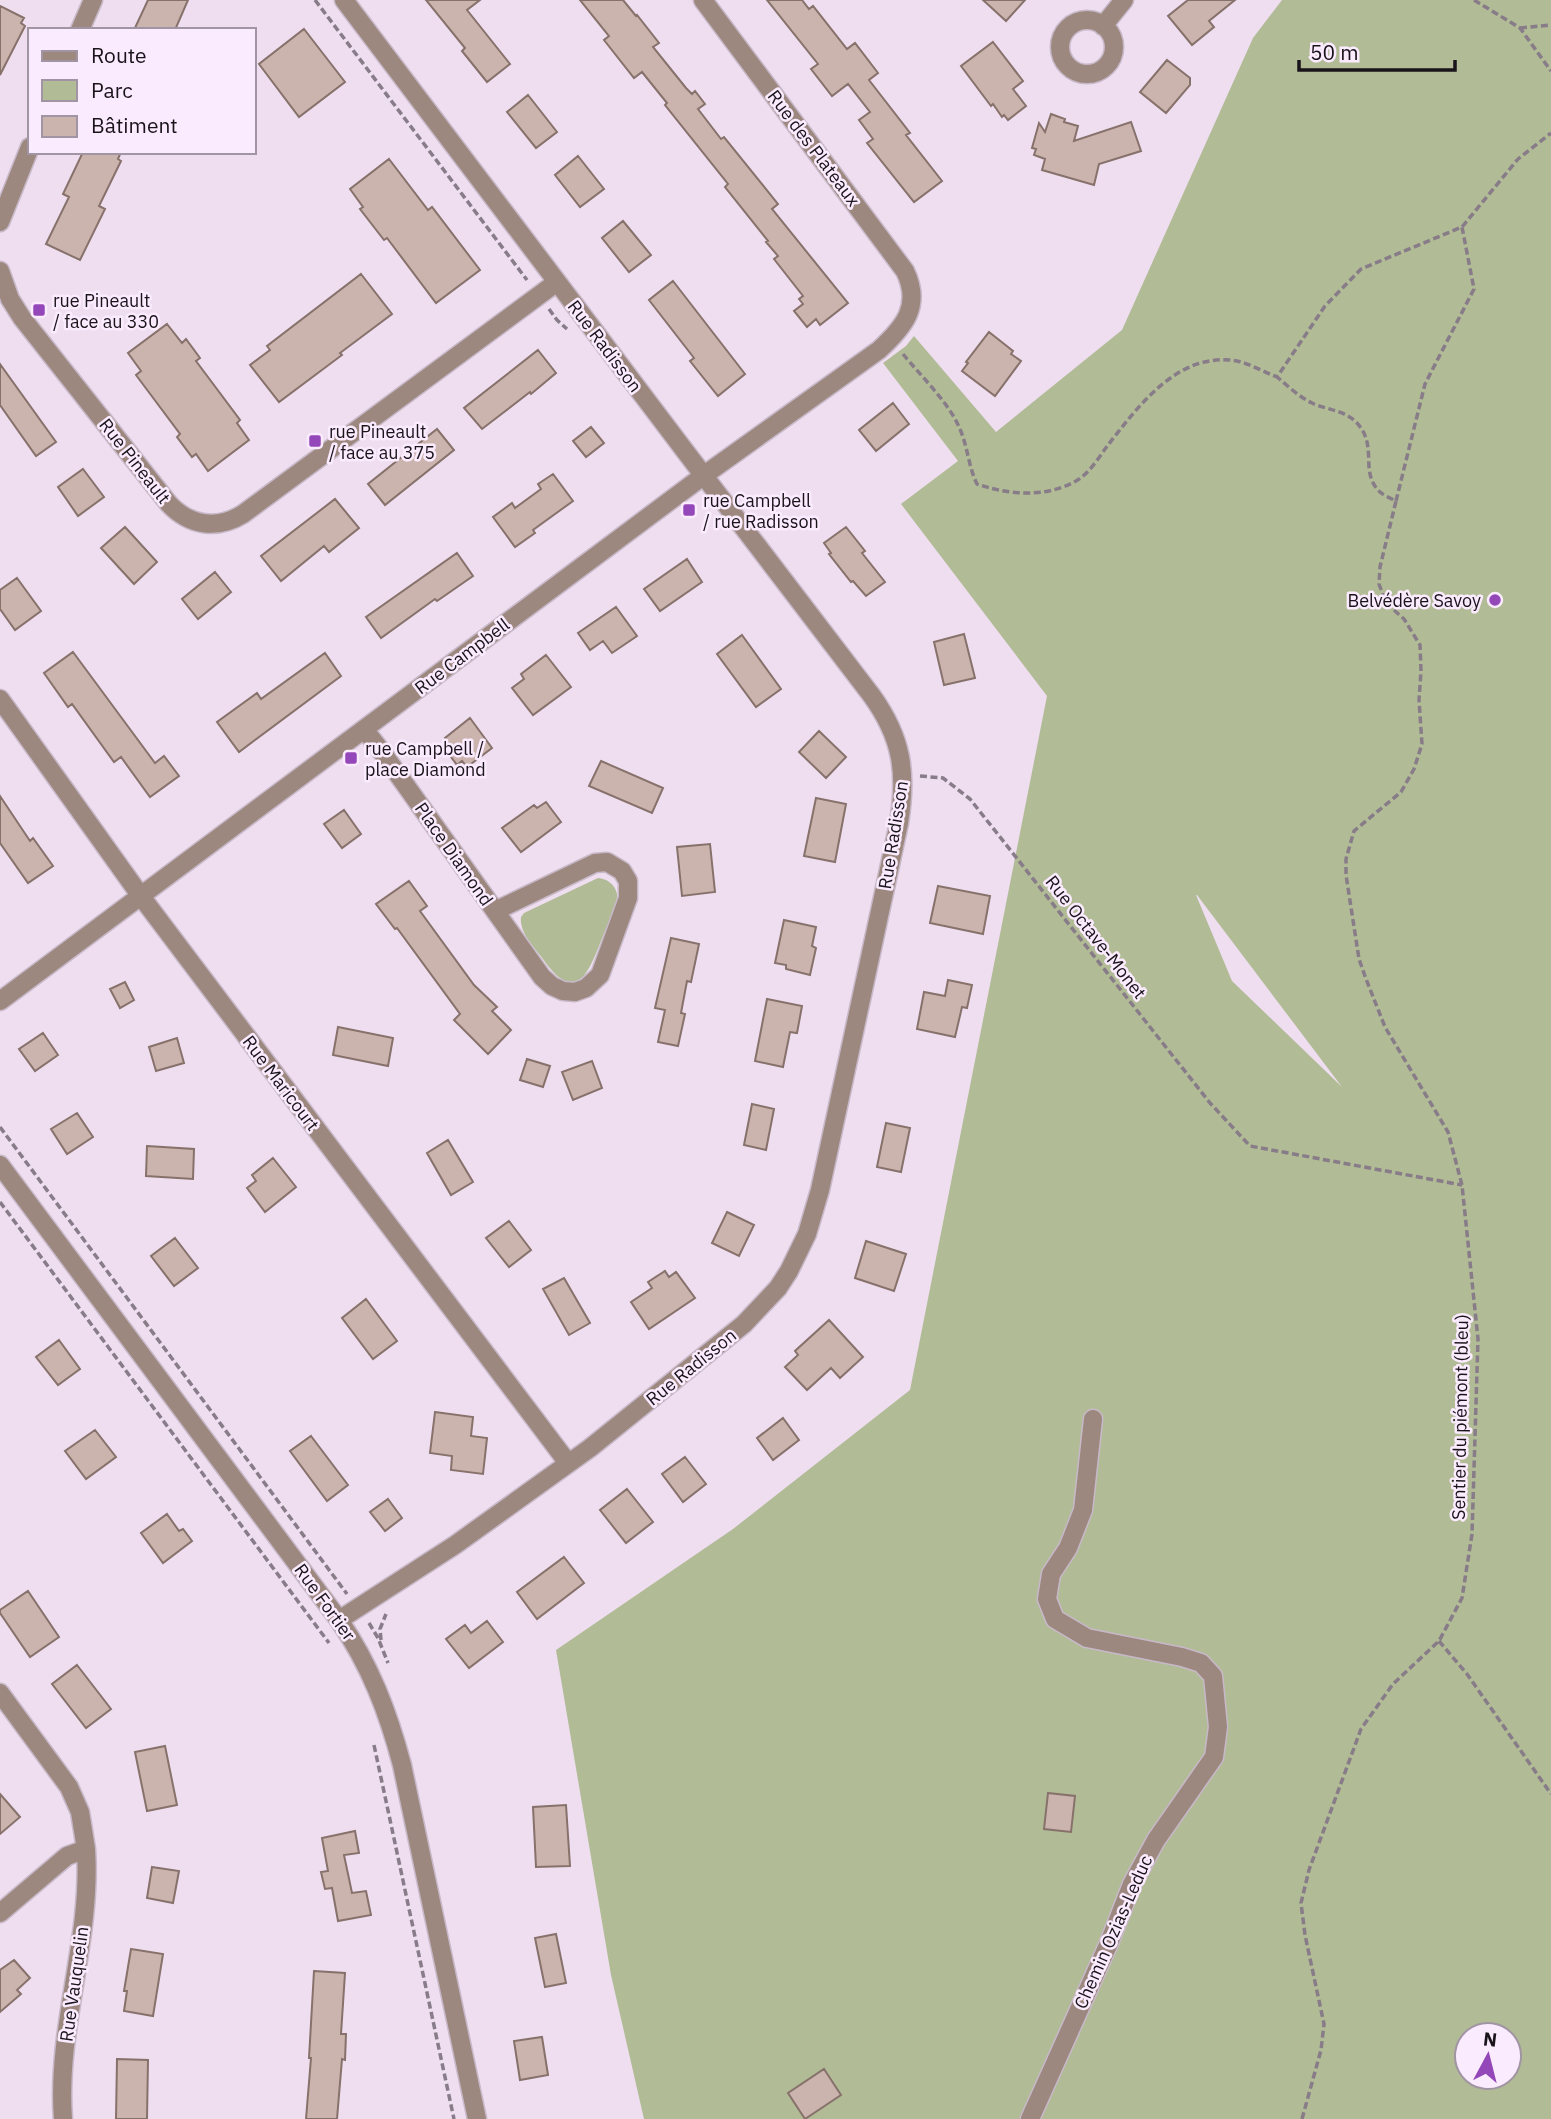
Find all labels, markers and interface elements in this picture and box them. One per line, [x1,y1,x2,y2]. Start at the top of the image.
legend [28,28,256,154]
scale bar [1299,28,1455,72]
text: 50 m [1310,38,1359,66]
text: Route [91,41,147,69]
text: Parc [91,76,133,104]
street label: Rue des Plateaux [763,85,865,211]
text: Bâtiment [91,111,178,139]
place label: rue Pineault / face au 330 [53,289,159,333]
street label: Rue Radisson [563,295,647,397]
marker: rue Pineault / face au 330 [31,302,47,318]
street label: Rue Pineault [94,414,176,508]
place label: rue Pineault / face au 375 [329,420,435,464]
marker: rue Pineault / face au 375 [307,433,323,449]
place label: rue Campbell / rue Radisson [703,489,819,533]
marker: rue Campbell / rue Radisson [681,502,697,518]
place label: Belvédère Savoy [1347,589,1481,612]
marker: Belvédère Savoy [1487,592,1503,608]
street label: Rue Campbell [410,613,514,699]
place label: rue Campbell / place Diamond [365,737,486,781]
marker: rue Campbell / place Diamond [343,750,359,766]
street label: Rue Radisson [873,779,913,891]
street label: Place Diamond [410,798,498,910]
street label: Rue Octave-Monet [1041,871,1151,1003]
street label: Rue Maricourt [238,1031,324,1135]
street label: Sentier du piémont (bleu) [1447,1314,1473,1520]
street label: Rue Radisson [641,1324,741,1410]
street label: Rue Fortier [289,1559,361,1645]
street label: Chemin Ozias-Leduc [1069,1852,1157,2012]
street label: Rue Vauquelin [55,1925,93,2043]
north arrow [1453,2021,1523,2091]
text: N [1482,2026,1498,2052]

